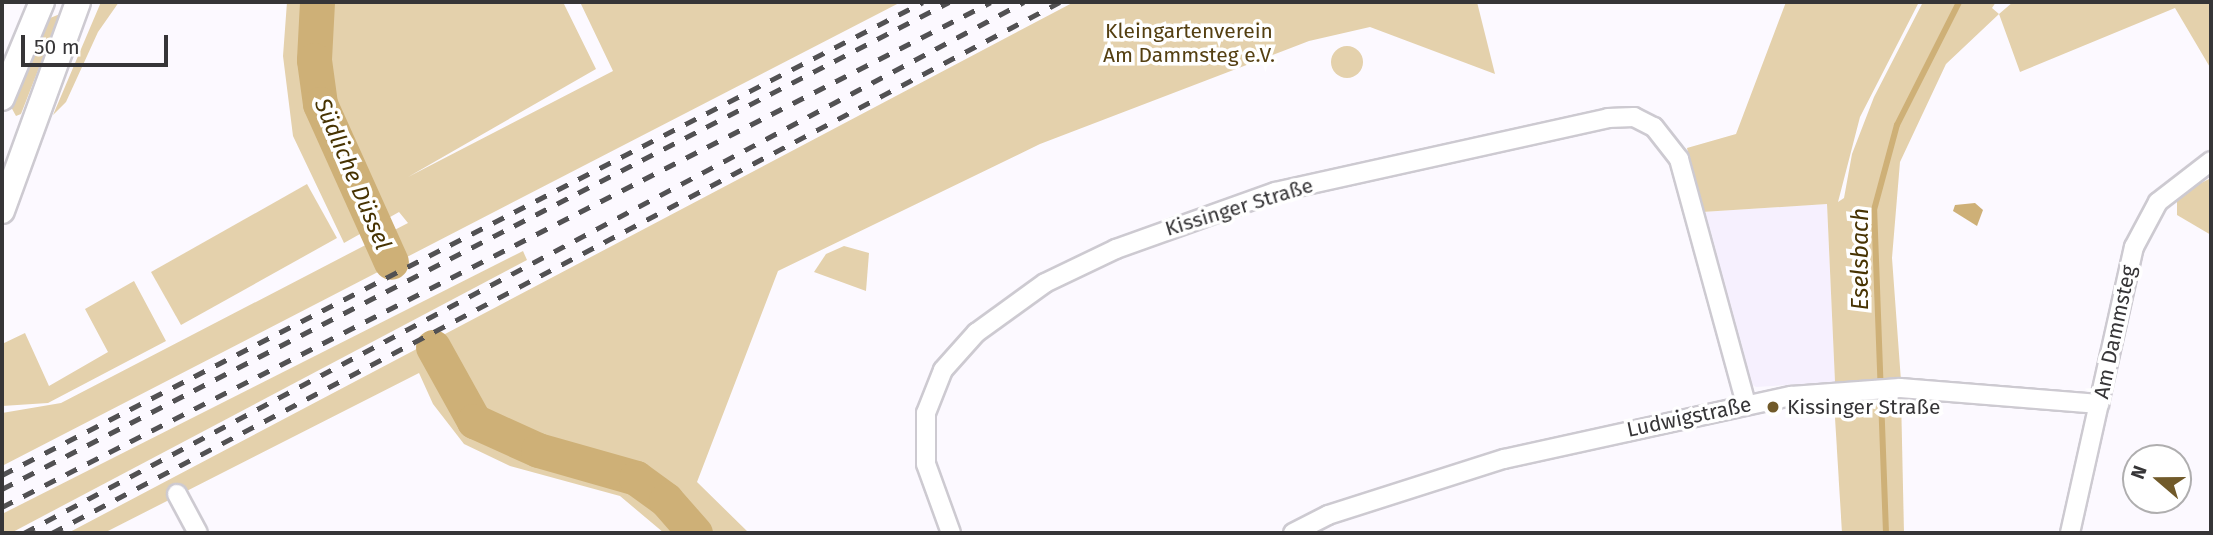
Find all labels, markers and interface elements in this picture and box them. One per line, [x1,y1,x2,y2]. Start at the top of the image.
park label: Kleingartenverein Am Dammsteg e.V. [1103,18,1275,68]
scale bar [24,21,172,65]
text: 50 m [34,34,80,60]
water label: Südliche Düssel [309,94,397,254]
street label: Kissinger Straße [1162,173,1316,241]
water label: Eselsbach [1846,208,1874,310]
street label: Am Dammsteg [2089,263,2141,401]
street label: Ludwigstraße [1624,391,1754,443]
place label: Kissinger Straße [1787,394,1940,420]
marker: Kissinger Straße [1765,399,1781,415]
north arrow [2122,444,2192,514]
text: N [2126,462,2152,482]

